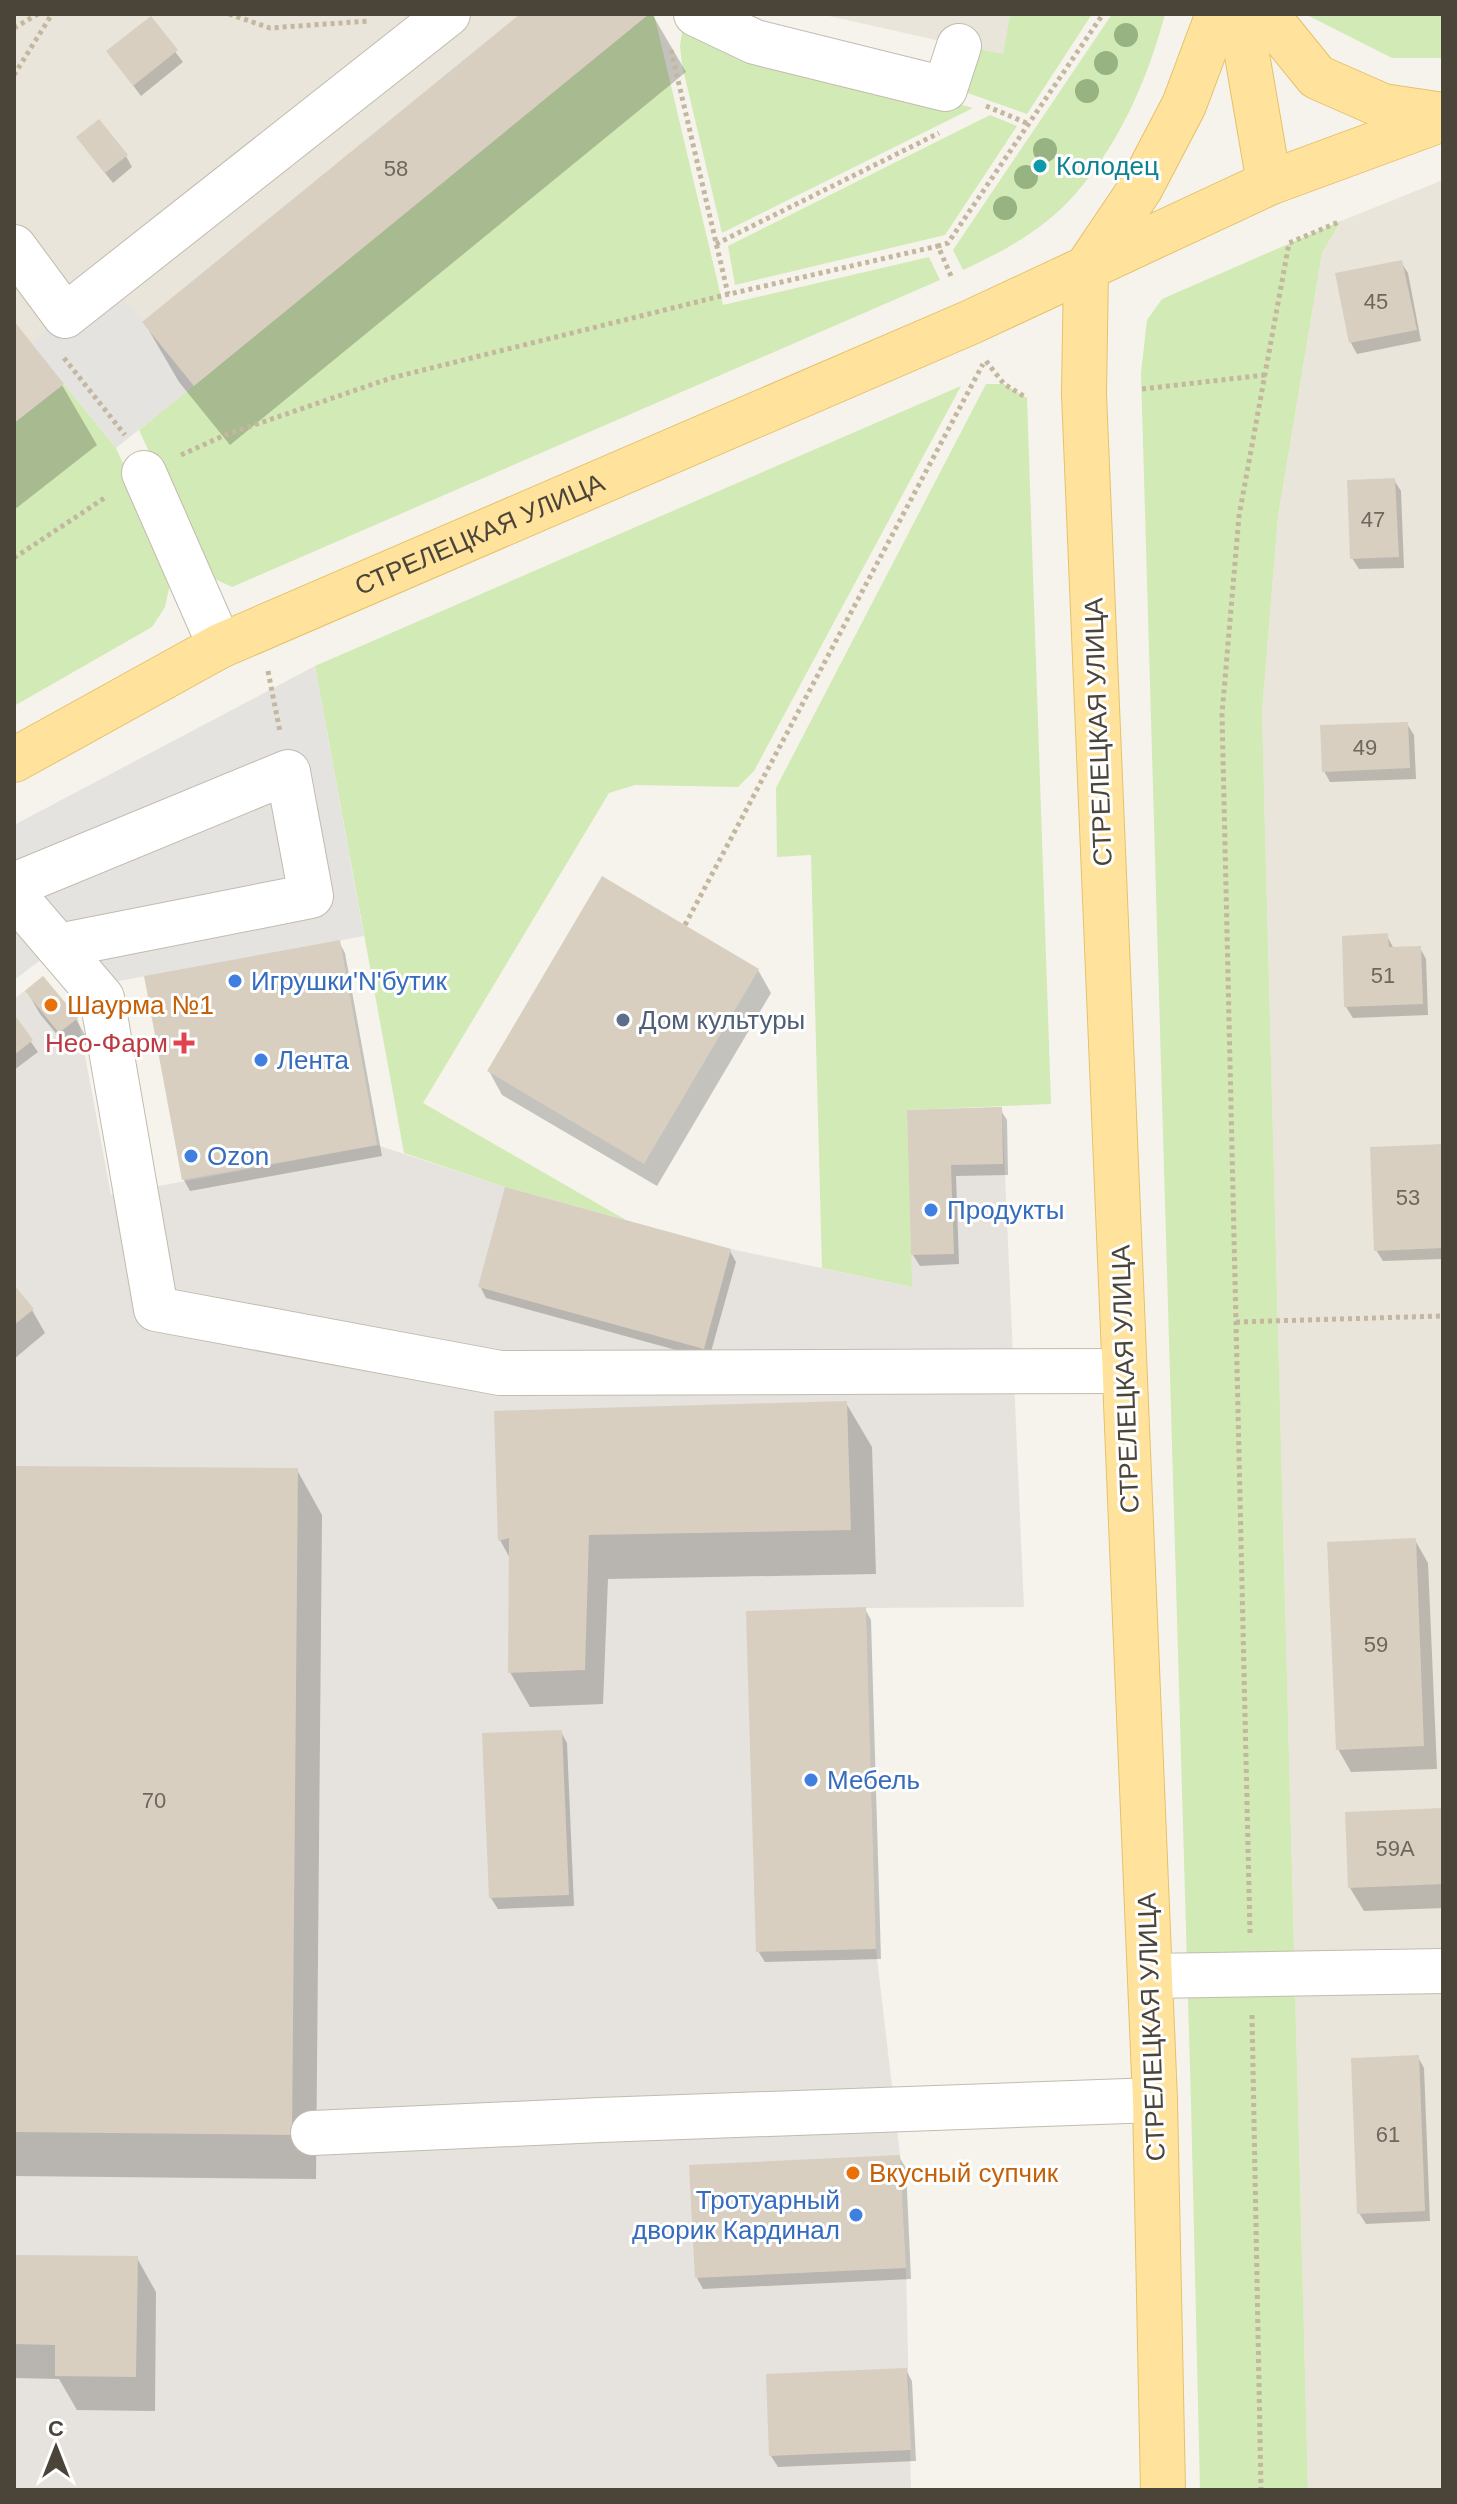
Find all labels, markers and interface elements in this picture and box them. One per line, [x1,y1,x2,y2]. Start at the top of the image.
place label: Колодец [1056,151,1159,181]
house number: 58 [384,156,408,181]
marker: Колодец [1031,157,1049,175]
house number: 45 [1364,289,1388,314]
street label: СТРЕЛЕЦКАЯ УЛИЦА [350,467,609,601]
house number: 47 [1361,507,1385,532]
street label: СТРЕЛЕЦКАЯ УЛИЦА [1078,597,1118,867]
house number: 49 [1353,735,1377,760]
house number: 51 [1371,963,1395,988]
place label: Игрушки'N'бутик [251,966,448,996]
marker: Игрушки'N'бутик [226,972,244,990]
place label: Шаурма №1 [67,990,214,1020]
marker: Шаурма №1 [42,996,60,1014]
place label: Дом культуры [639,1005,805,1035]
marker: Дом культуры [614,1011,632,1029]
place label: Нео-Фарм [45,1028,168,1058]
marker: Нео-Фарм [175,1034,193,1052]
place label: Лента [277,1045,349,1075]
marker: Лента [252,1051,270,1069]
place label: Ozon [207,1141,269,1171]
marker: Ozon [182,1147,200,1165]
house number: 53 [1396,1185,1420,1210]
place label: Продукты [947,1195,1064,1225]
marker: Продукты [922,1201,940,1219]
street label: СТРЕЛЕЦКАЯ УЛИЦА [1105,1244,1145,1514]
house number: 59 [1364,1632,1388,1657]
place label: Мебель [827,1765,920,1795]
marker: Мебель [802,1771,820,1789]
house number: 70 [142,1788,166,1813]
house number: 59А [1375,1836,1415,1861]
street label: СТРЕЛЕЦКАЯ УЛИЦА [1131,1892,1171,2162]
house number: 61 [1376,2122,1400,2147]
place label: Вкусный супчик [869,2158,1059,2188]
marker: Вкусный супчик [844,2164,862,2182]
place label: Тротуарный дворик Кардинал [632,2185,840,2245]
marker: Тротуарный дворик Кардинал [847,2206,865,2224]
north arrow [16,2408,96,2488]
text: С [48,2416,64,2441]

